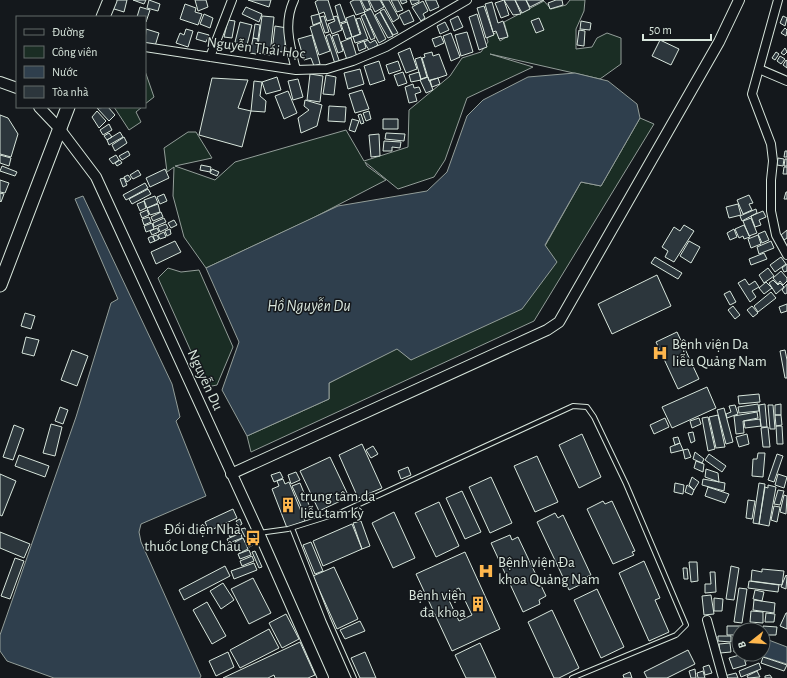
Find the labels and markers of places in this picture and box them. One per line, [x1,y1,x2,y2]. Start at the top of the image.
place label: Bệnh viện Da liễu Quảng Nam [672,337,767,369]
hospital icon: Bệnh viện Da liễu Quảng Nam [651,344,669,362]
place label: trung tâm da liễu tam kỳ [300,489,375,521]
building icon: trung tâm da liễu tam kỳ [279,496,297,514]
place label: Đối diện Nhà thuốc Long Châu [144,522,241,554]
bus stop icon: Đối diện Nhà thuốc Long Châu [244,529,262,547]
place label: Bệnh viện Đa khoa Quảng Nam [498,555,600,587]
hospital icon: Bệnh viện Đa khoa Quảng Nam [477,562,495,580]
place label: Bệnh viện đa khoa [409,588,466,620]
building icon: Bệnh viện đa khoa [469,595,487,613]

